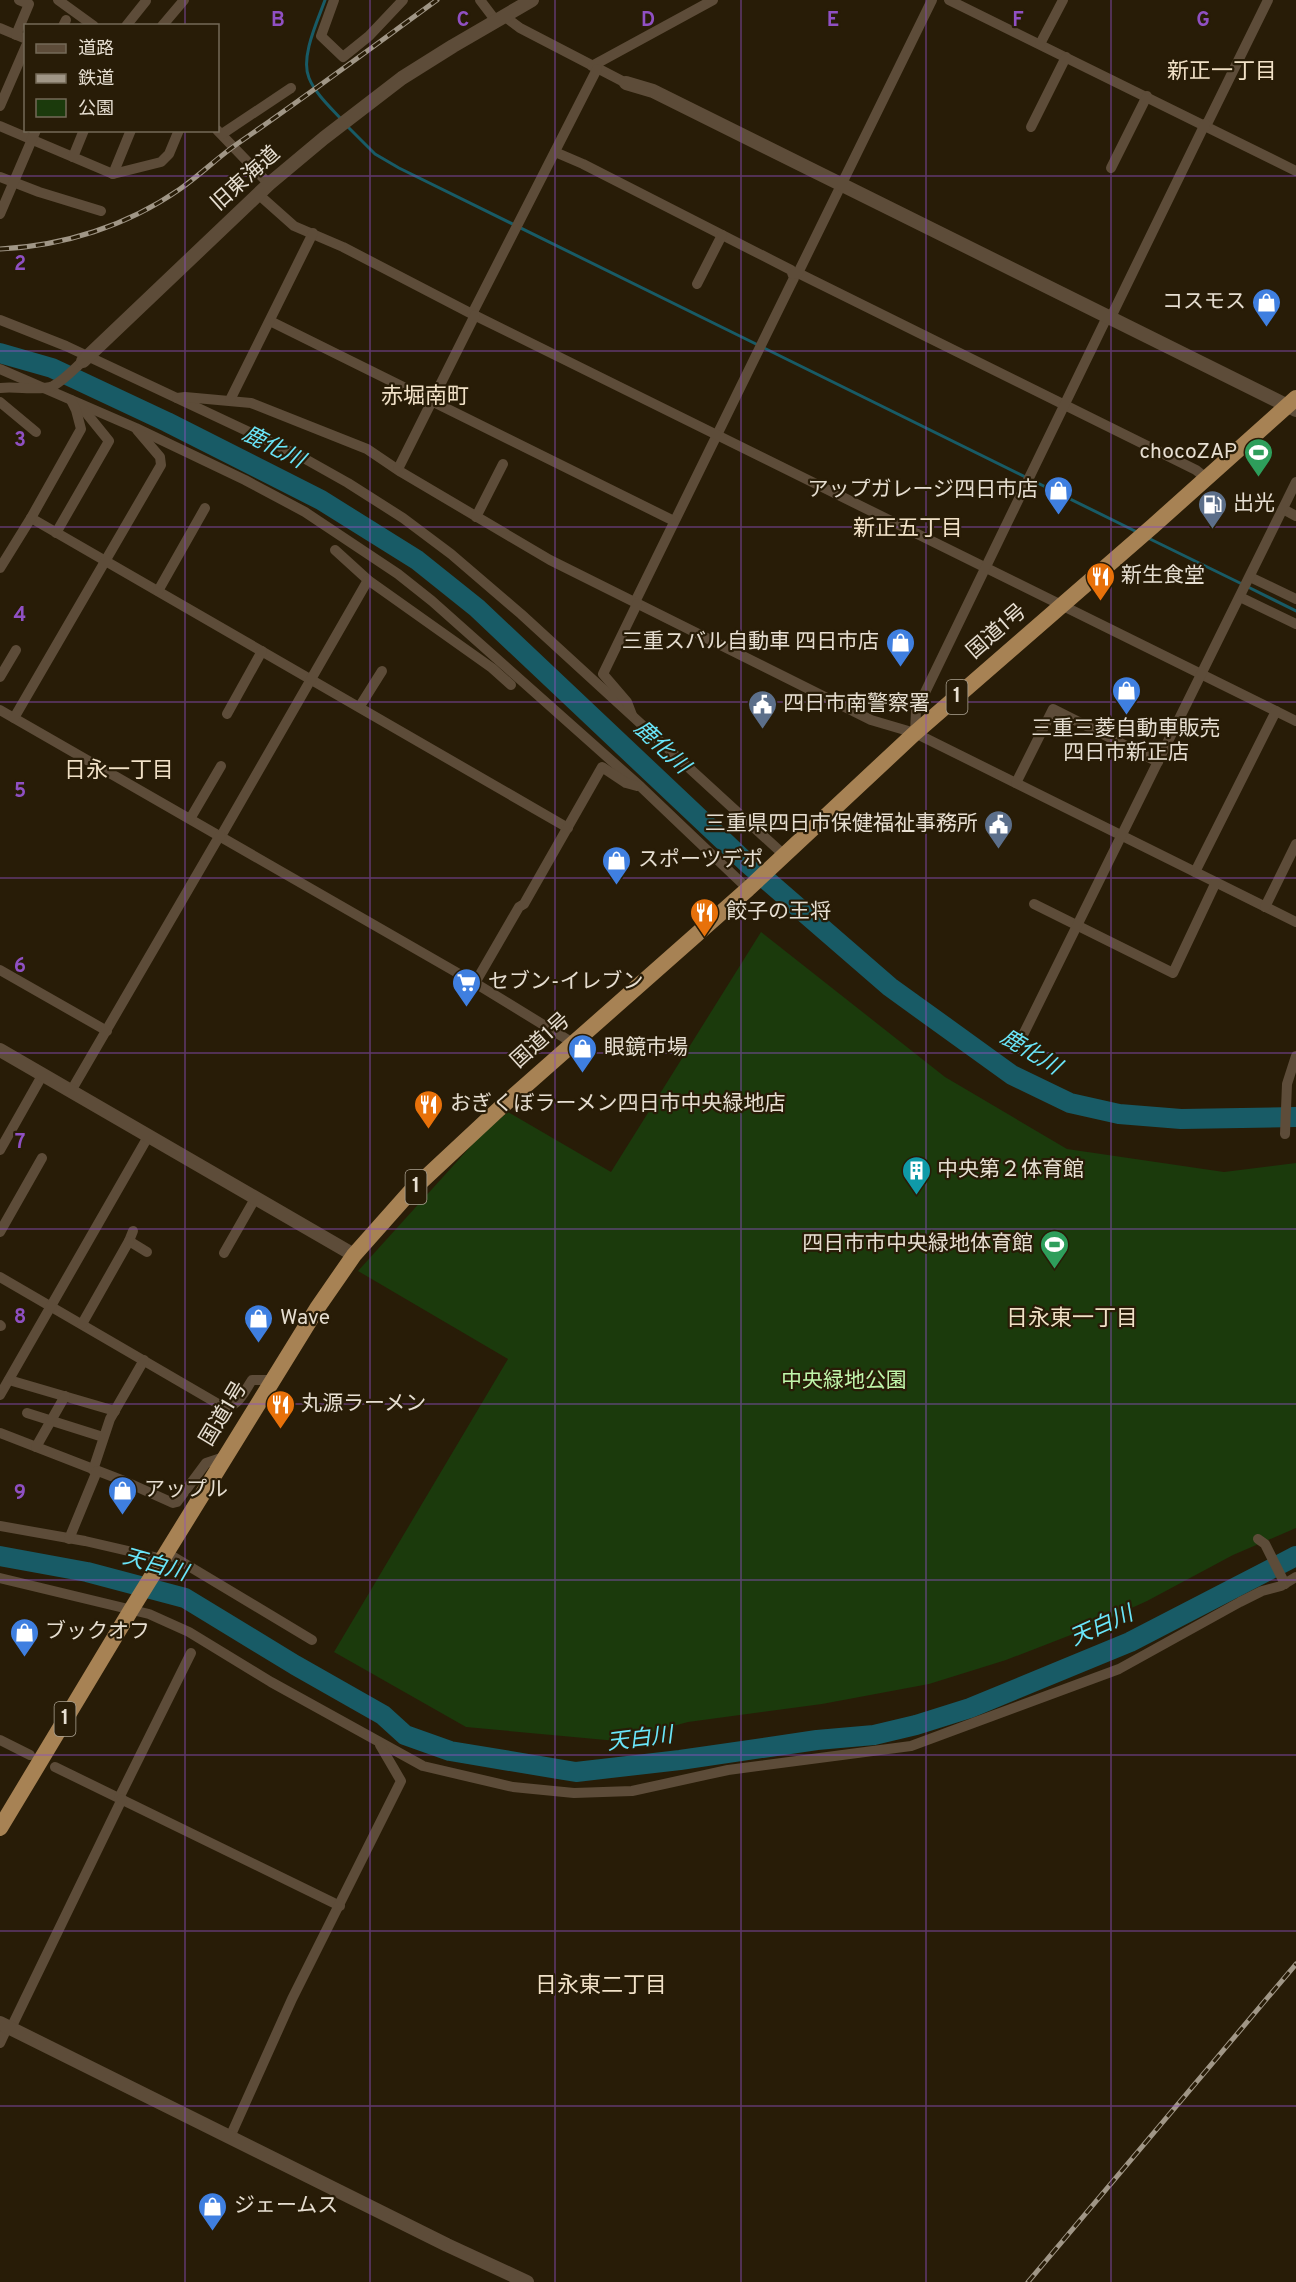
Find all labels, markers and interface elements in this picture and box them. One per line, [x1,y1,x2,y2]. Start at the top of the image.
text: B [271,8,285,34]
text: C [457,8,469,34]
text: D [641,8,655,34]
text: E [827,8,839,34]
text: F [1012,8,1024,34]
text: G [1196,8,1210,34]
legend [24,24,219,132]
text: 道路 [78,38,114,61]
district label: 新正一丁目 [1167,59,1277,86]
text: 鉄道 [78,68,114,91]
text: 公園 [78,98,114,121]
street label: 旧東海道 [206,141,286,217]
text: 2 [14,252,26,278]
shop icon: コスモス [1251,286,1283,328]
place label: コスモス [1162,289,1246,316]
district label: 赤堀南町 [381,384,469,411]
water label: 鹿化川 [237,421,310,476]
text: 3 [14,428,26,454]
sports icon: chocoZAP [1242,436,1274,478]
place label: chocoZAP [1140,439,1237,466]
shop icon: アップガレージ四日市店 [1043,474,1075,516]
place label: アップガレージ四日市店 [807,477,1038,504]
fuel station icon: 出光 [1196,488,1228,530]
place label: 出光 [1233,491,1275,518]
district label: 新正五丁目 [853,516,963,543]
restaurant icon: 新生食堂 [1084,560,1116,602]
place label: 新生食堂 [1121,563,1205,590]
street label: 国道1号 [961,599,1033,665]
text: 4 [14,603,26,629]
shop icon: 三重スバル自動車 四日市店 [884,626,916,668]
place label: 三重スバル自動車 四日市店 [622,629,879,656]
shop icon: 三重三菱自動車販売 四日市新正店 [1110,674,1142,716]
road number: 1 [946,680,968,714]
public building icon: 四日市南警察署 [746,688,778,730]
place label: 四日市南警察署 [783,691,930,718]
water label: 鹿化川 [628,716,696,782]
place label: 三重三菱自動車販売 四日市新正店 [1032,716,1221,767]
district label: 日永一丁目 [64,758,174,785]
text: 5 [14,779,26,805]
public building icon: 三重県四日市保健福祉事務所 [983,808,1015,850]
place label: 三重県四日市保健福祉事務所 [705,811,978,838]
shop icon: スポーツデポ [601,844,633,886]
place label: スポーツデポ [638,847,764,874]
restaurant icon: 餃子の王将 [689,896,721,938]
place label: 餃子の王将 [726,899,831,926]
text: 6 [14,954,26,980]
supermarket icon: セブン-イレブン [451,966,483,1008]
place label: セブン-イレブン [488,969,643,996]
street label: 国道1号 [506,1007,576,1075]
water label: 鹿化川 [995,1024,1067,1083]
shop icon: 眼鏡市場 [567,1032,599,1074]
place label: 眼鏡市場 [604,1035,688,1062]
restaurant icon: おぎくぼラーメン四日市中央緑地店 [413,1088,445,1130]
place label: おぎくぼラーメン四日市中央緑地店 [450,1091,786,1118]
text: 7 [15,1130,25,1156]
building icon: 中央第２体育館 [900,1154,932,1196]
place label: 中央第２体育館 [937,1157,1084,1184]
road number: 1 [406,1170,426,1204]
sports icon: 四日市市中央緑地体育館 [1038,1228,1070,1270]
place label: 四日市市中央緑地体育館 [802,1231,1033,1258]
shop icon: Wave [243,1302,275,1344]
text: 8 [14,1305,26,1331]
place label: Wave [280,1305,330,1332]
district label: 日永東一丁目 [1006,1306,1138,1333]
park label: 中央緑地公園 [781,1368,907,1395]
street label: 国道1号 [194,1377,254,1451]
restaurant icon: 丸源ラーメン [264,1388,296,1430]
place label: 丸源ラーメン [301,1391,426,1418]
shop icon: アップル [107,1474,139,1516]
place label: アップル [144,1477,228,1504]
text: 9 [14,1481,26,1507]
water label: 天白川 [120,1544,192,1589]
water label: 天白川 [1066,1600,1139,1653]
shop icon: ブックオフ [8,1616,40,1658]
place label: ブックオフ [45,1619,150,1646]
road number: 1 [54,1702,76,1736]
water label: 天白川 [606,1722,676,1757]
district label: 日永東二丁目 [535,1973,667,2000]
shop icon: ジェームス [197,2190,229,2232]
place label: ジェームス [234,2193,338,2220]

